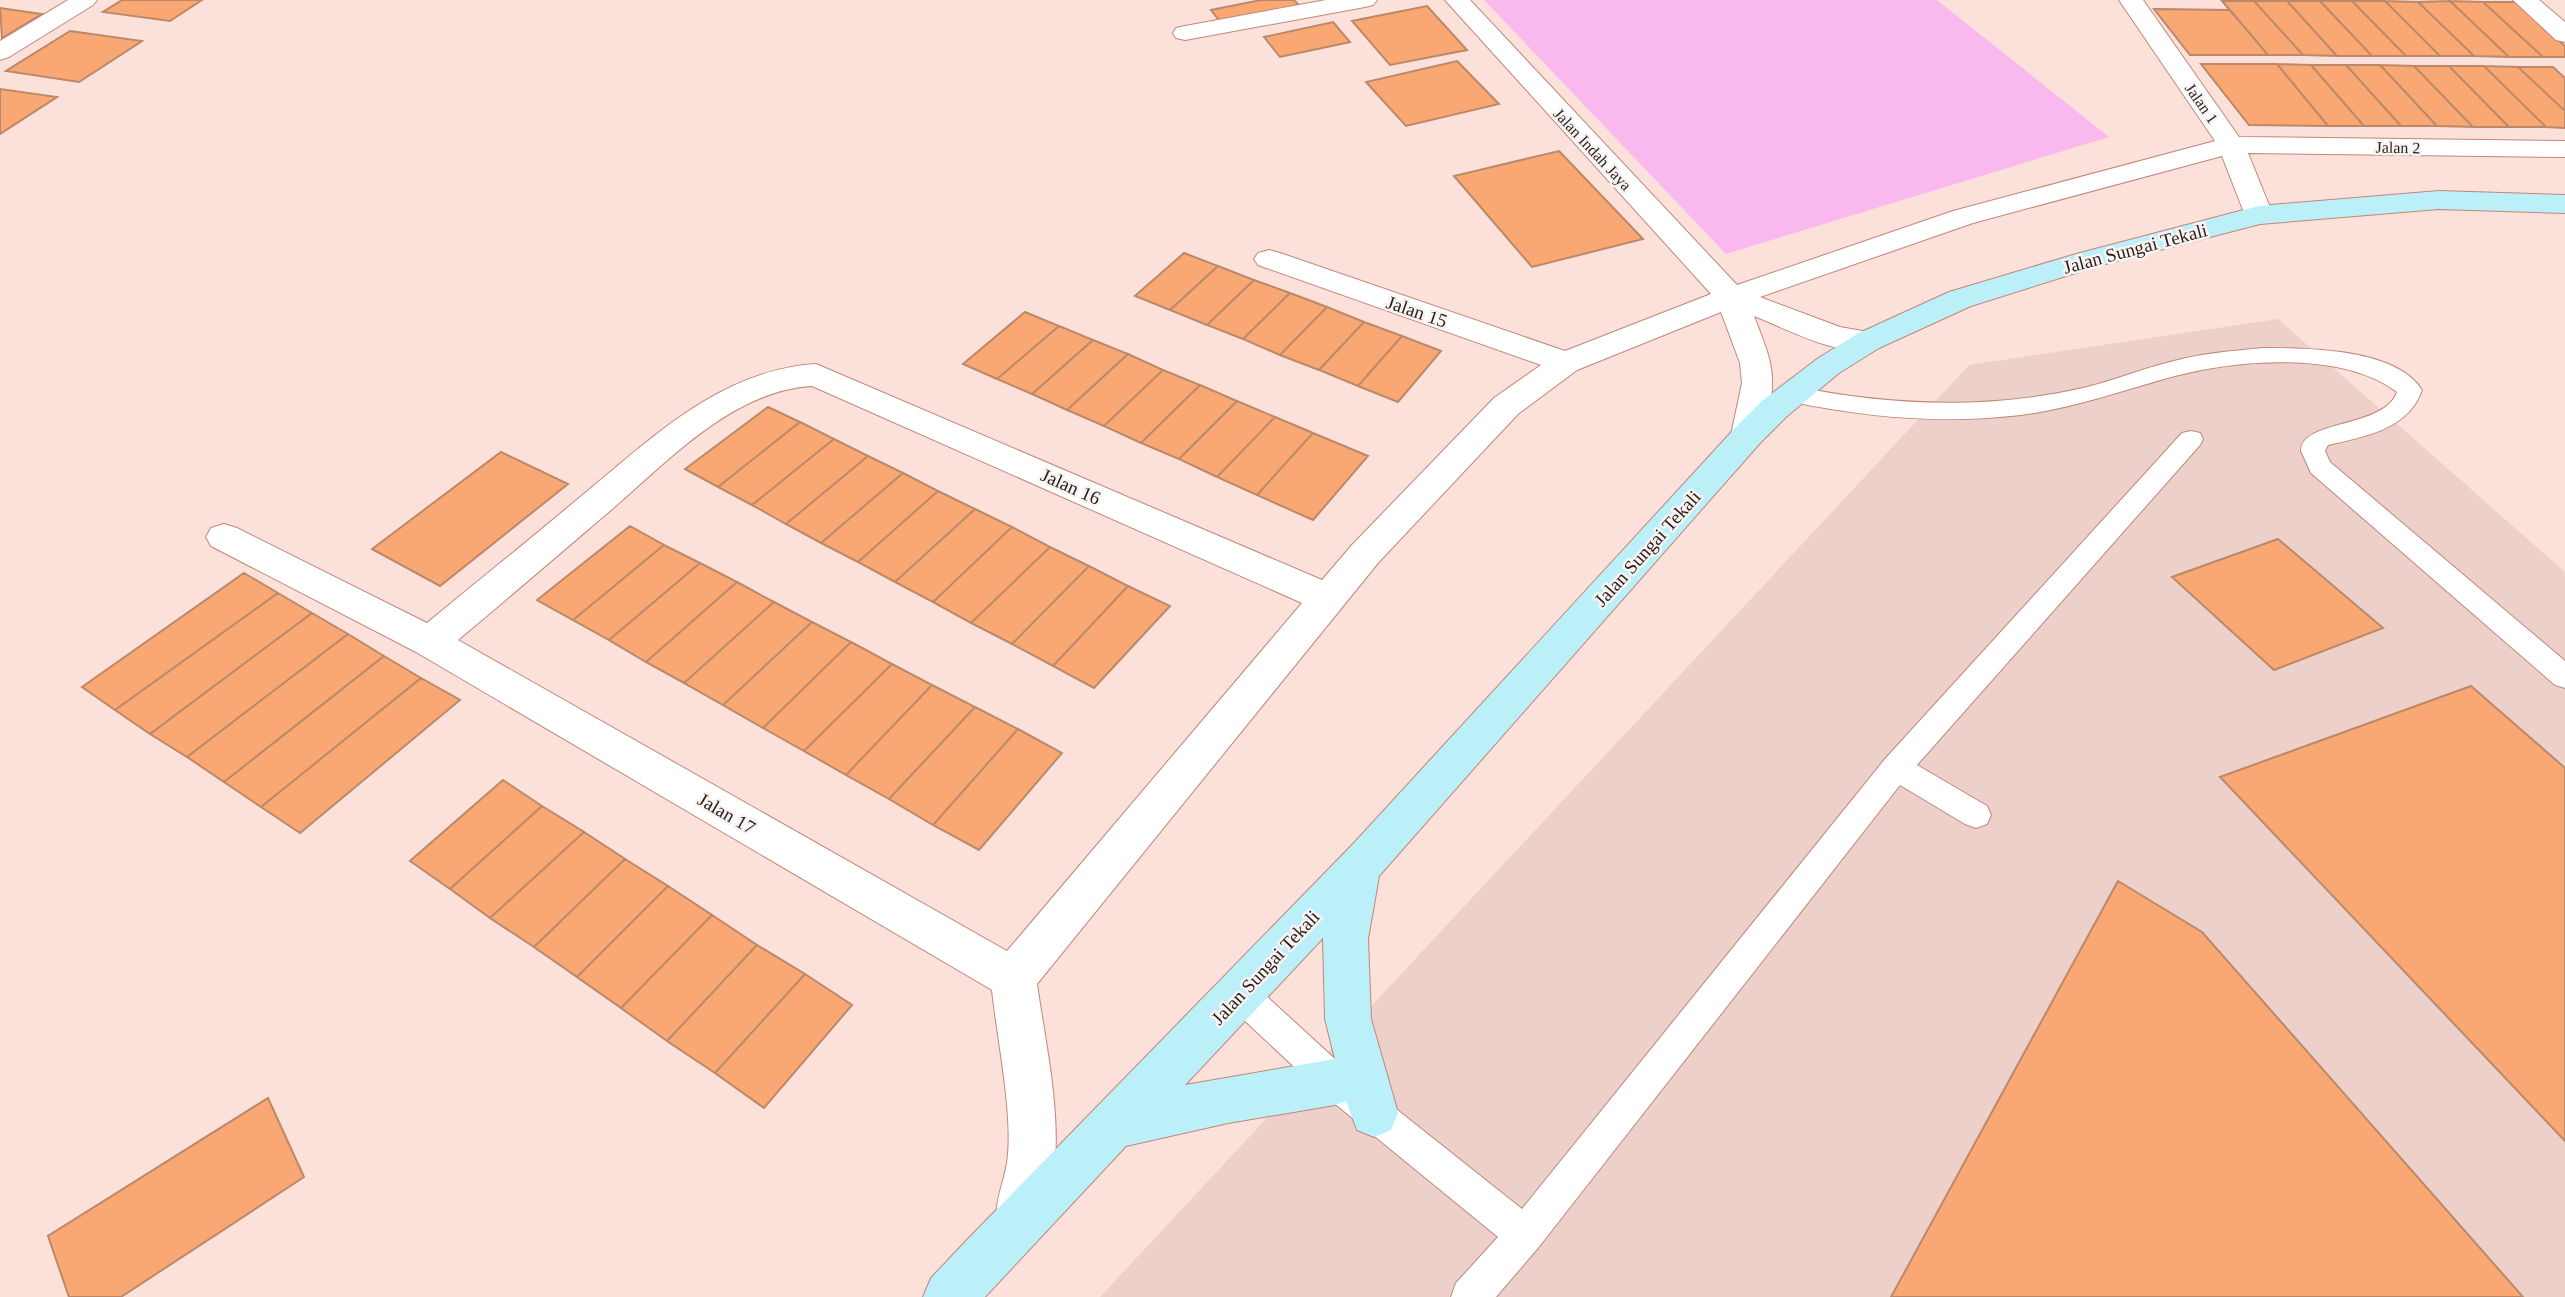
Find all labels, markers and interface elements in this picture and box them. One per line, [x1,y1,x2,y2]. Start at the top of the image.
street label: Jalan 1 [2182,80,2221,127]
street label: Jalan Indah Jaya [1550,105,1635,194]
street label: Jalan 2 [2375,139,2421,156]
street label: Jalan Sungai Tekali [2061,219,2209,278]
street label: Jalan 15 [1384,291,1450,332]
street label: Jalan 16 [1038,464,1104,509]
street label: Jalan Sungai Tekali [1590,486,1705,610]
street label: Jalan 17 [694,789,759,838]
street label: Jalan Sungai Tekali [1207,906,1324,1029]

